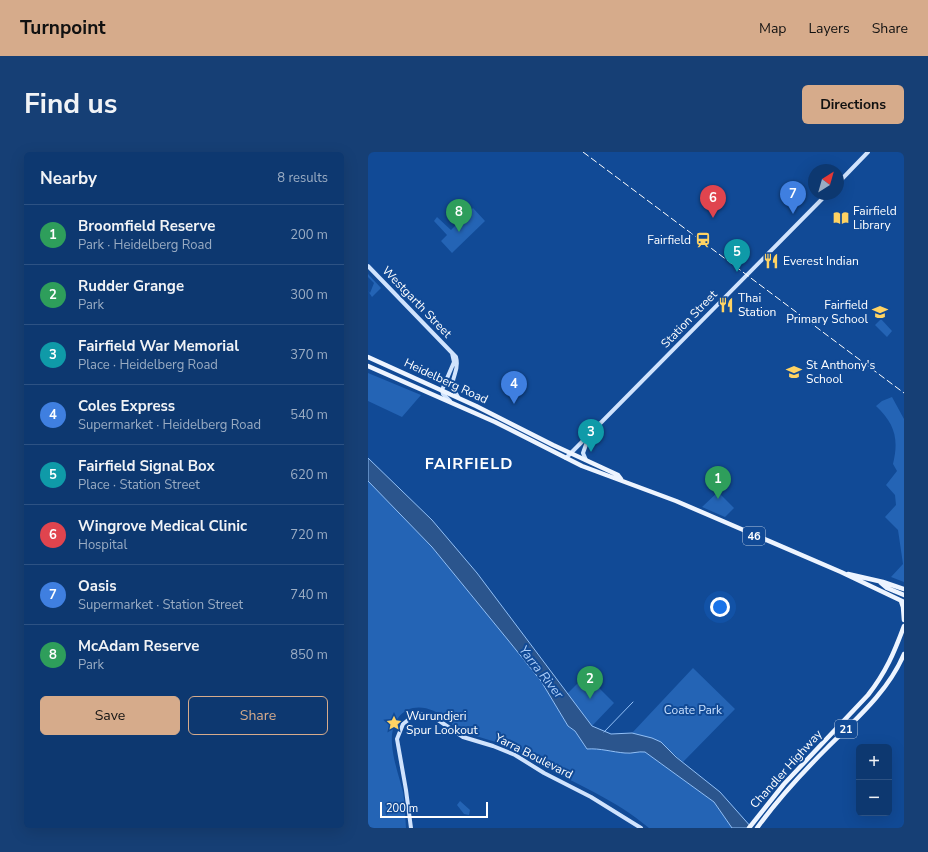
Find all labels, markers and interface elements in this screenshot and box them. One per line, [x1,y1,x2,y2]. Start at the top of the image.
text: Turnpoint [20,15,106,41]
text: Map [759,19,786,38]
text: Layers [808,19,850,38]
text: Share [872,19,908,38]
text: Find us [24,85,118,123]
button: Directions [802,85,904,124]
north arrow [808,164,844,200]
text: Nearby [40,167,97,190]
text: 8 results [277,169,328,187]
pin: 7 [780,181,806,214]
pin: 6 [700,185,726,218]
pin: 8 [446,199,472,232]
place label: Fairfield Library [853,203,897,233]
library icon: Fairfield Library [832,209,850,227]
text: Broomfield Reserve [78,216,215,236]
text: 1 [49,226,57,244]
text: 200 m [290,226,328,244]
station icon: Fairfield [694,231,712,249]
place label: Fairfield [647,232,691,248]
text: Park · Heidelberg Road [78,236,212,254]
pin: 5 [724,239,750,272]
restaurant icon: Everest Indian [762,252,780,270]
place label: Everest Indian [783,253,859,269]
street label: Westgarth Street [379,263,456,342]
text: Rudder Grange [78,276,184,296]
text: 2 [49,286,57,304]
text: 300 m [290,286,328,304]
street label: Station Street [657,286,721,351]
place label: Thai Station [738,290,776,320]
text: Park [78,296,104,314]
restaurant icon: Thai Station [717,296,735,314]
place label: Fairfield Primary School [786,297,868,327]
school or university icon: Fairfield Primary School [871,303,889,321]
text: Fairfield War Memorial [78,336,239,356]
text: 3 [49,346,57,364]
text: 370 m [290,346,328,364]
street label: Heidelberg Road [401,355,491,407]
text: Place · Heidelberg Road [78,356,218,374]
place label: St Anthony's School [806,357,875,387]
school or university icon: St Anthony's School [785,363,803,381]
pin: 4 [501,371,527,404]
text: Coles Express [78,396,175,416]
text: 4 [49,406,57,424]
text: 540 m [290,406,328,424]
text: Supermarket · Heidelberg Road [78,416,261,434]
pin: 3 [578,419,604,452]
district label: FAIRFIELD [425,453,513,475]
text: Fairfield Signal Box [78,456,215,476]
text: 5 [49,466,57,484]
text: 620 m [290,466,328,484]
pin: 1 [705,466,731,499]
text: Place · Station Street [78,476,200,494]
text: Wingrove Medical Clinic [78,516,247,536]
text: 6 [49,526,57,544]
text: 720 m [290,526,328,544]
road number: 46 [743,527,765,545]
text: Hospital [78,536,127,554]
text: Oasis [78,576,116,596]
text: 7 [49,586,57,604]
text: 740 m [290,586,328,604]
text: Supermarket · Station Street [78,596,243,614]
your location [710,597,730,617]
text: McAdam Reserve [78,636,200,656]
water label: Yarra River [515,642,568,703]
text: 8 [49,646,57,664]
text: 850 m [290,646,328,664]
text: Park [78,656,104,674]
pin: 2 [577,666,603,699]
button: Save [40,696,180,735]
button: Share [188,696,328,735]
park label: Coate Park [664,702,723,718]
place label: Wurundjeri Spur Lookout [406,708,479,738]
place icon: Wurundjeri Spur Lookout [385,714,403,732]
road number: 21 [835,720,857,738]
street label: Chandler Highway [746,726,826,812]
street label: Yarra Boulevard [491,729,576,783]
map controls [856,744,892,816]
button: + [856,744,892,780]
button: − [856,780,892,816]
scale bar [380,800,488,819]
text: 200 m [386,801,418,816]

